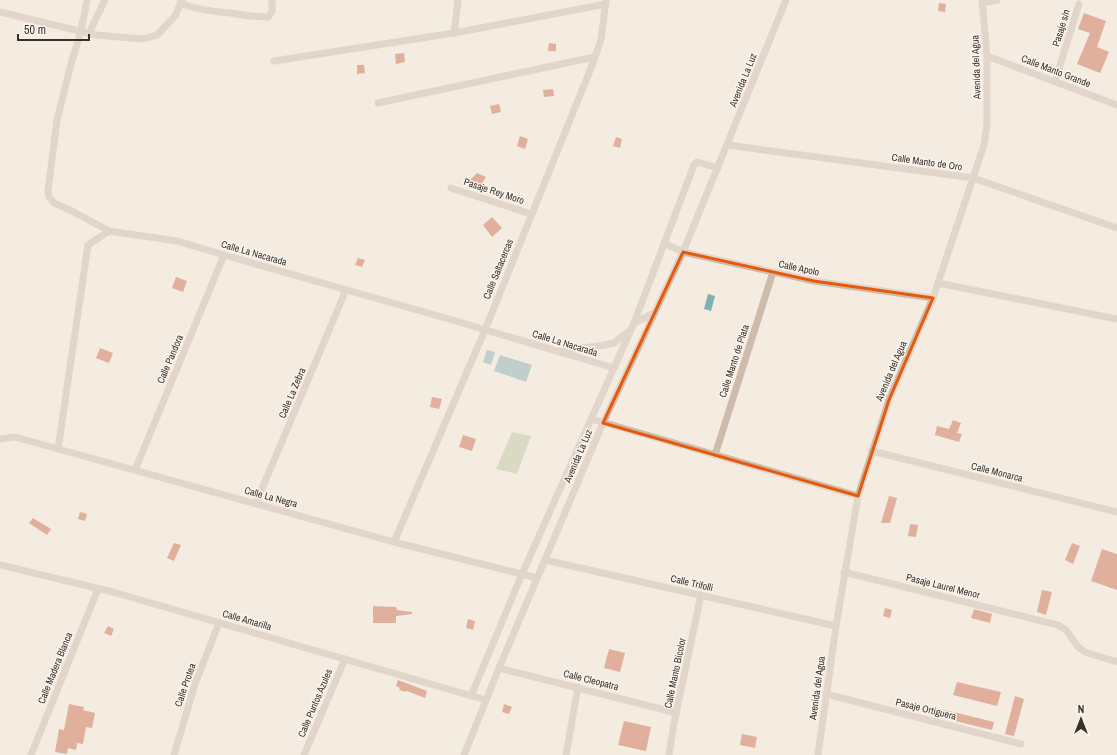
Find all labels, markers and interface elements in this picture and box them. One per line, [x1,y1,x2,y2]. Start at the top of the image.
street label: Pasaje s/n [1049,8,1073,48]
scale bar [18,16,89,42]
text: 50 m [24,22,46,38]
street label: Avenida del Agua [968,34,984,100]
street label: Avenida La Luz [726,51,760,110]
street label: Calle Manto Grande [1019,52,1093,90]
street label: Calle Manto de Oro [891,151,964,173]
street label: Pasaje Rey Moro [462,175,526,207]
street label: Calle La Nacarada [220,237,289,269]
street label: Calle Saltacercas [480,237,516,301]
street label: Calle Apolo [777,257,821,279]
street label: Calle Manto de Plata [716,322,752,399]
street label: Calle La Nacarada [531,327,600,359]
street label: Calle Pandora [154,332,186,385]
street label: Avenida del Agua [872,339,910,404]
street label: Calle La Zebra [276,365,309,420]
street label: Avenida La Luz [561,427,595,486]
street label: Calle Monarca [970,459,1025,485]
street label: Calle La Negra [243,484,300,510]
street label: Pasaje Laurel Menor [905,571,982,602]
street label: Calle Trifolli [669,572,715,594]
street label: Calle Amarilla [221,607,274,633]
street label: Calle Madera Blanca [35,630,75,706]
street label: Calle Manto Bicolor [661,636,689,709]
street label: Avenida del Agua [806,655,828,722]
street label: Calle Protea [172,661,199,708]
street label: Calle Puntos Azules [295,667,335,739]
street label: Calle Cleopatra [562,667,620,693]
street label: Pasaje Ortiguera [894,695,958,723]
north arrow [1061,699,1101,739]
text: N [1078,702,1084,716]

